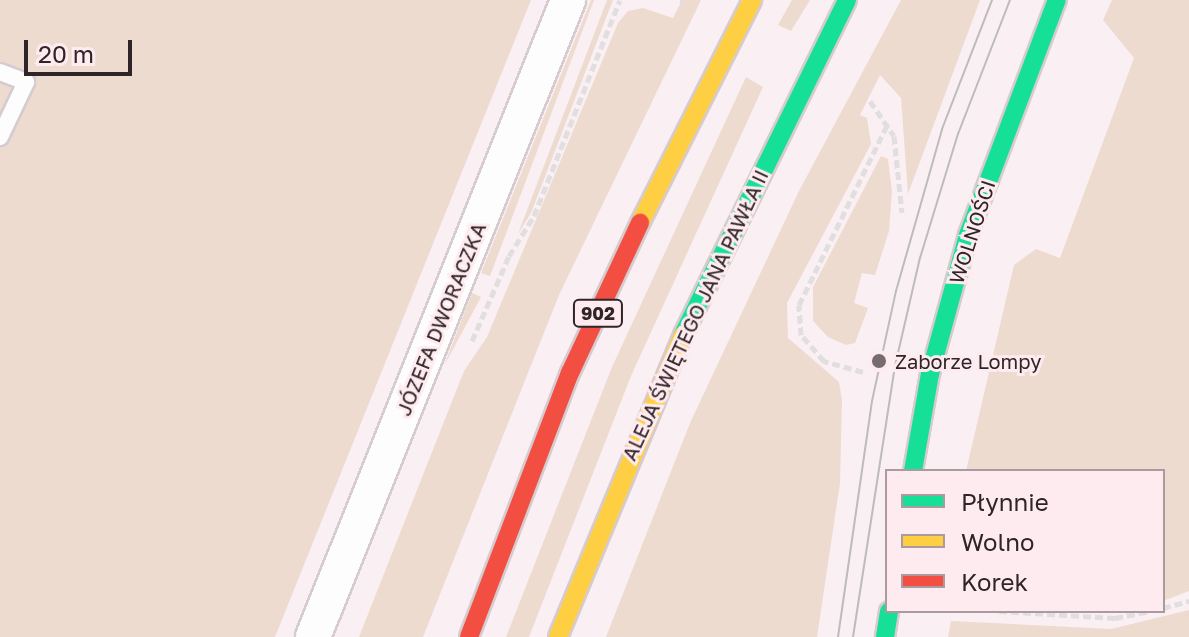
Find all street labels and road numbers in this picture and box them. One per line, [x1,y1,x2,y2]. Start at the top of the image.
street label: ALEJA ŚWIĘTEGO JANA PAWŁA II [617,166,773,464]
street label: WOLNOŚCI [944,177,1000,287]
street label: JÓZEFA DWORACZKA [391,219,491,419]
road number: 902 [572,299,624,327]

